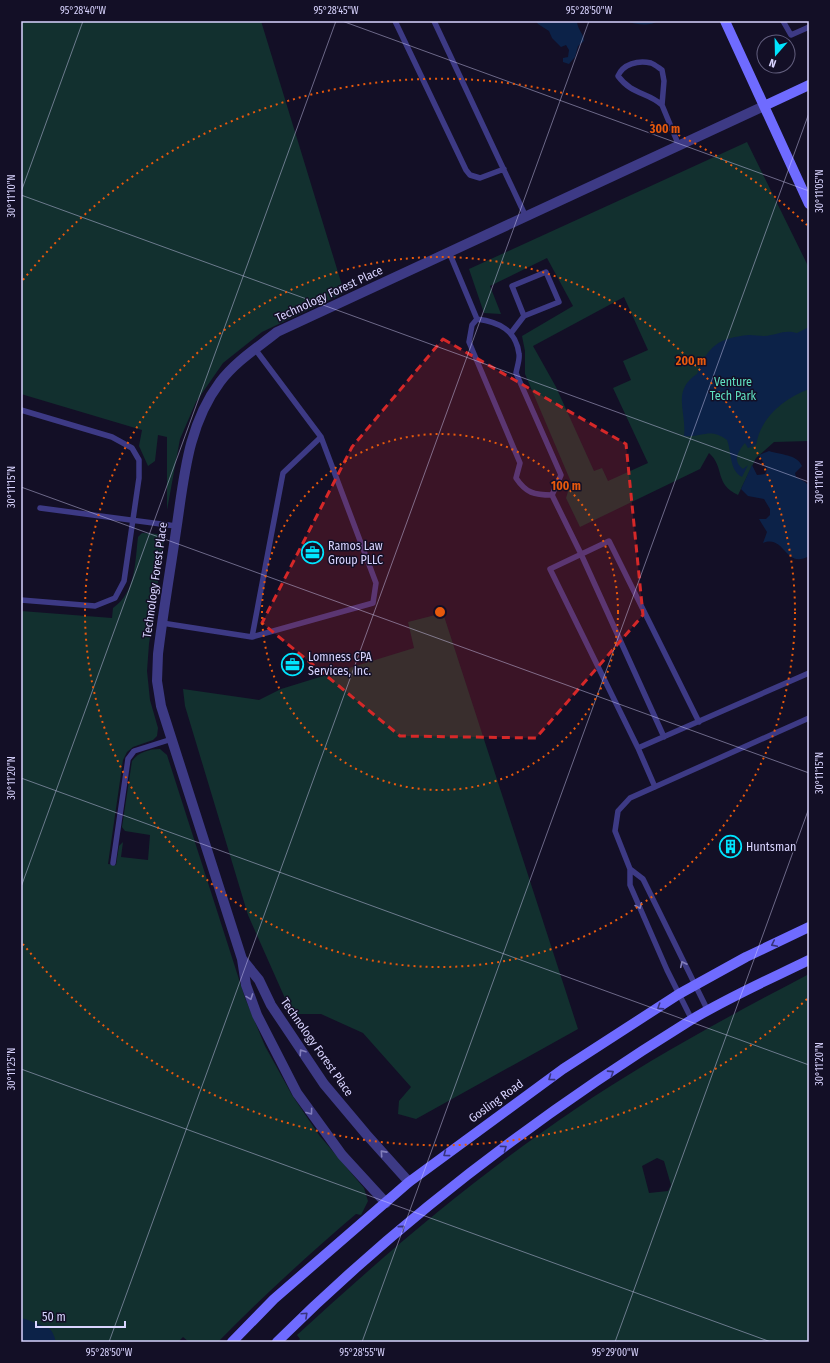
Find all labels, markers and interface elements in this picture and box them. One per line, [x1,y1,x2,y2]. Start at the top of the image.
text: 95°28'40"W [60,5,107,17]
text: 95°28'45"W [313,5,359,17]
text: 95°28'50"W [566,5,613,17]
north arrow [756,34,796,74]
text: N [767,56,778,70]
text: 300 m [649,122,680,136]
text: 30°11'05"N [814,169,826,213]
text: 30°11'10"N [6,175,18,217]
street label: Technology Forest Place [273,263,385,325]
text: 200 m [675,354,706,368]
park label: Venture Tech Park [710,375,757,403]
text: 30°11'10"N [814,461,826,503]
text: 30°11'15"N [6,466,18,508]
text: 100 m [551,479,581,493]
street label: Technology Forest Place [140,521,170,639]
place label: Ramos Law Group PLLC [328,539,383,567]
office icon: Ramos Law Group PLLC [300,540,326,566]
centre of rings [433,605,447,619]
place label: Lomness CPA Services, Inc. [308,650,372,678]
office icon: Lomness CPA Services, Inc. [280,651,306,677]
text: 30°11'15"N [814,752,826,794]
text: 30°11'20"N [6,756,18,800]
building icon: Huntsman [717,834,743,860]
place label: Huntsman [746,840,796,854]
one-way arrow [634,902,642,909]
one-way arrow [771,939,778,947]
one-way arrow [680,961,688,969]
one-way arrow [246,993,254,1000]
street label: Technology Forest Place [278,995,356,1099]
one-way arrow [657,1002,664,1009]
text: 30°11'20"N [814,1042,826,1086]
text: 30°11'25"N [6,1048,18,1090]
one-way arrow [299,1049,307,1056]
one-way arrow [607,1071,614,1078]
one-way arrow [548,1073,555,1080]
street label: Gosling Road [466,1076,526,1126]
one-way arrow [305,1108,313,1115]
one-way arrow [500,1146,507,1153]
one-way arrow [444,1149,451,1156]
one-way arrow [380,1150,388,1158]
one-way arrow [397,1225,404,1232]
scale bar [36,1303,125,1329]
text: 50 m [42,1310,66,1324]
one-way arrow [300,1312,308,1320]
text: 95°28'50"W [86,1347,133,1359]
text: 95°28'55"W [339,1347,385,1359]
text: 95°29'00"W [592,1347,639,1359]

